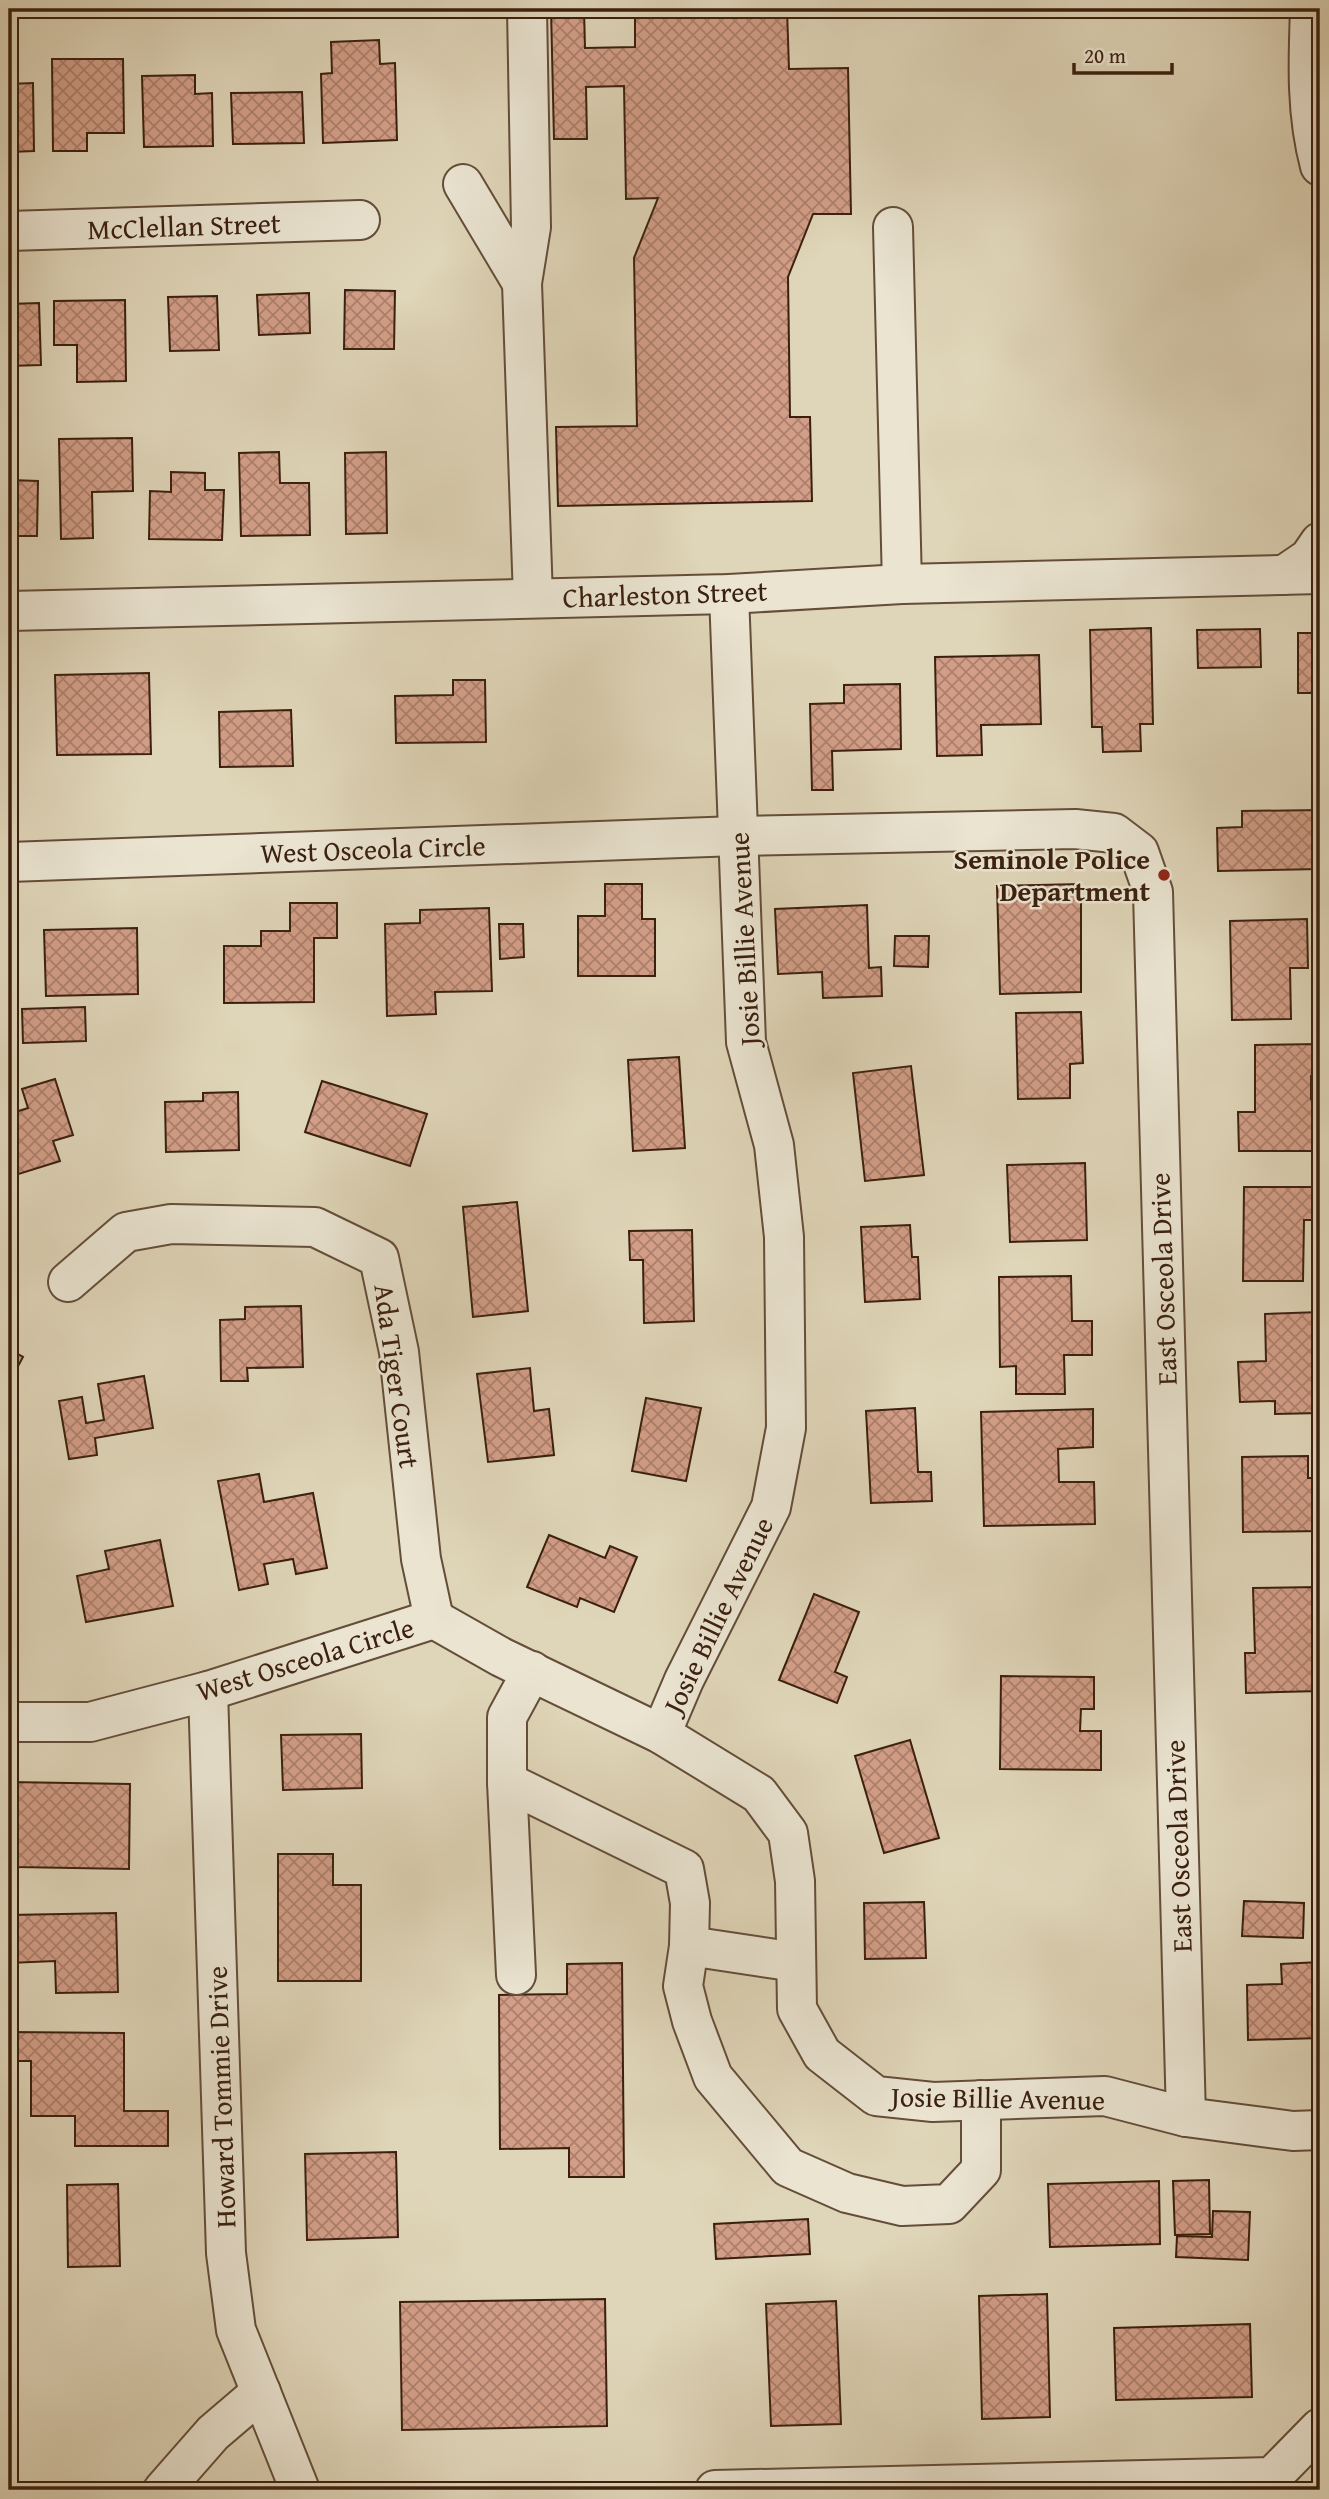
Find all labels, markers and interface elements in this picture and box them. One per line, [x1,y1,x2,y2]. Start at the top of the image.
scale bar [1074,32,1172,76]
text: 20 m [1084,40,1126,71]
street label: McClellan Street [87,202,281,249]
street label: Charleston Street [562,569,768,618]
street label: West Osceola Circle [260,824,486,873]
street label: Josie Billie Avenue [717,831,770,1050]
place label: Seminole Police Department [954,838,1150,911]
marker: Seminole Police Department [1156,867,1172,883]
street label: East Osceola Drive [1138,1172,1187,1386]
street label: Ada Tiger Court [364,1281,431,1471]
street label: Josie Billie Avenue [651,1510,783,1723]
street label: West Osceola Circle [191,1606,419,1711]
street label: East Osceola Drive [1153,1739,1202,1953]
street label: Howard Tommie Drive [195,1965,246,2229]
street label: Josie Billie Avenue [888,2075,1105,2120]

